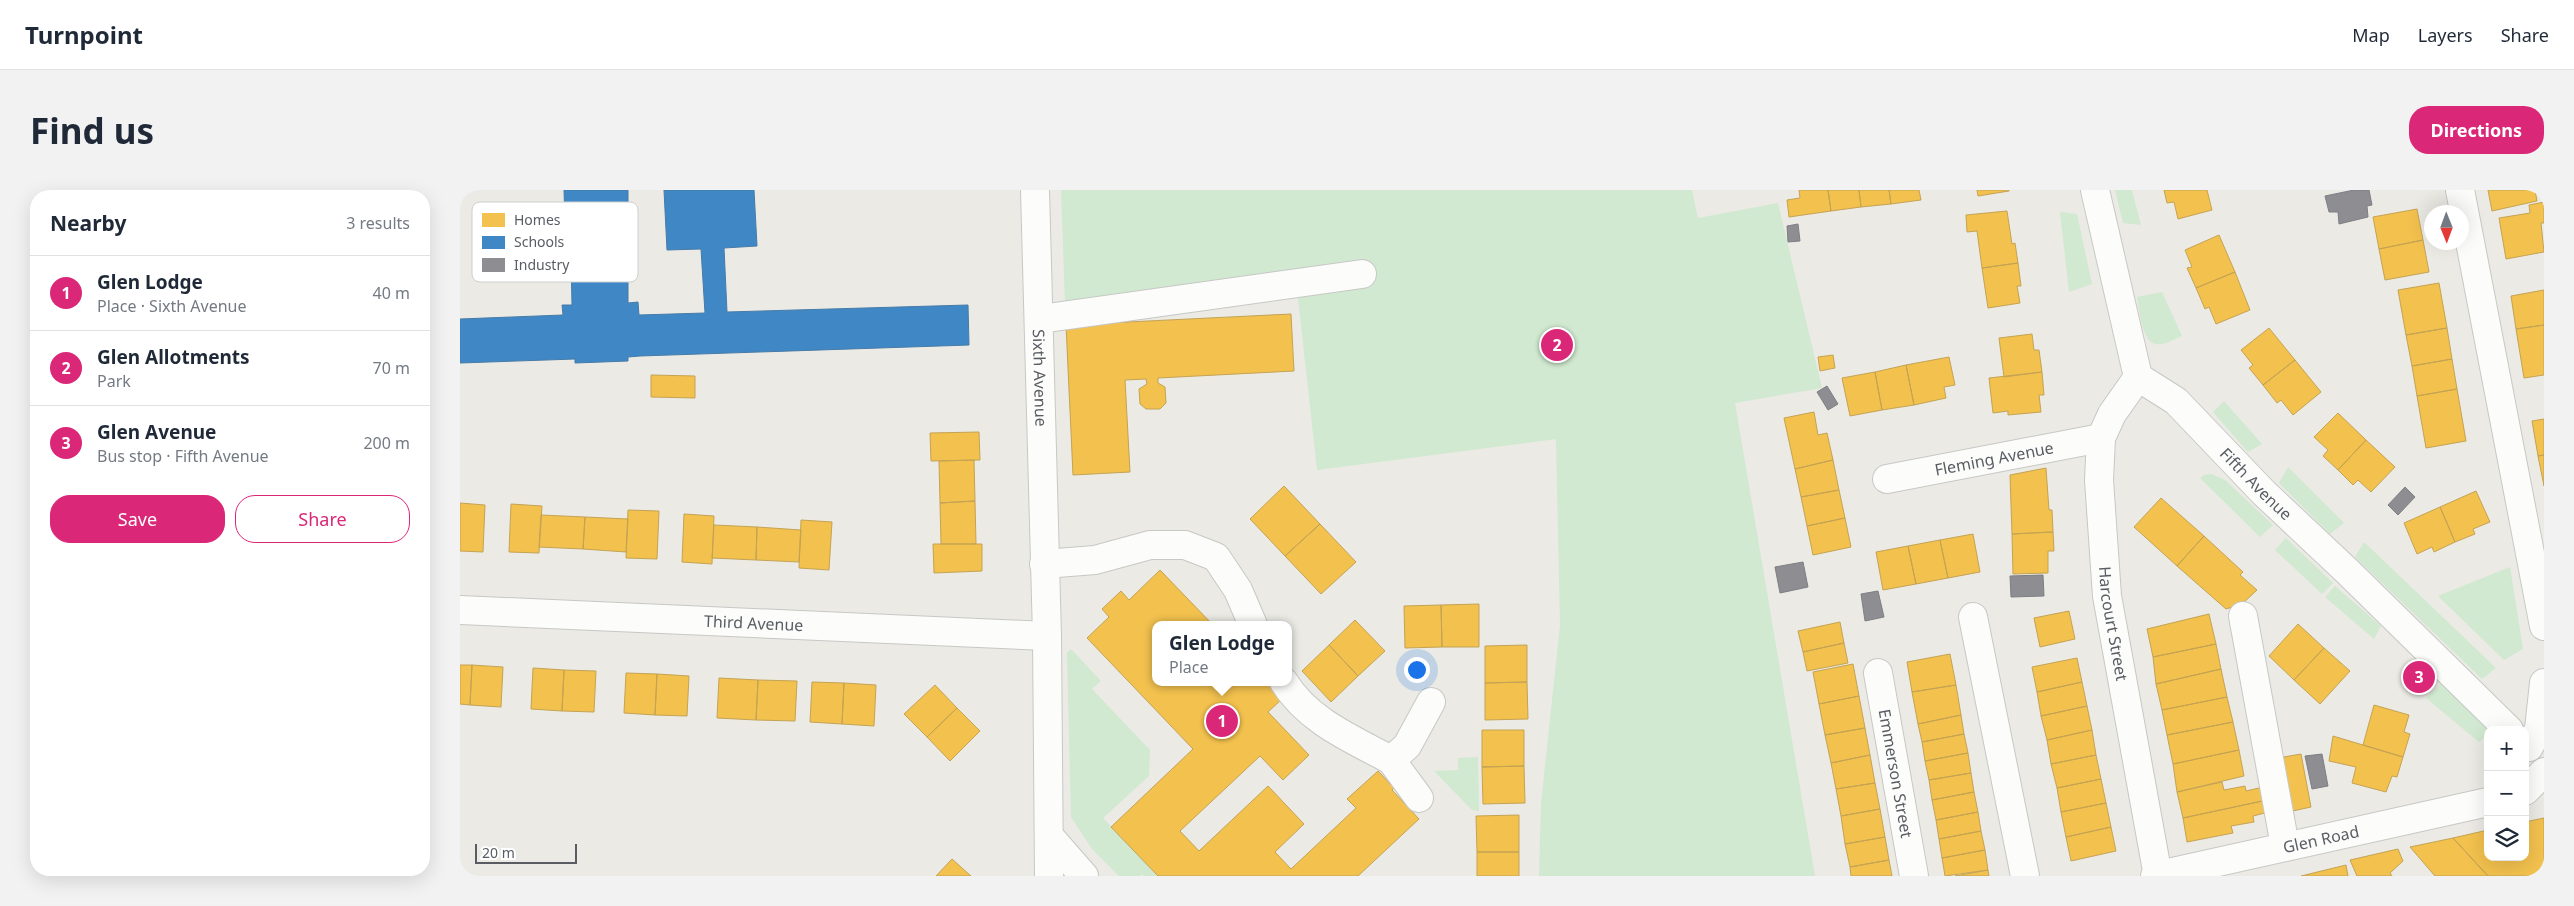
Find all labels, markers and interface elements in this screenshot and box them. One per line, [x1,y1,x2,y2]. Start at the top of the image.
text: Turnpoint [25,18,143,51]
text: Map [2352,23,2390,47]
text: Layers [2418,23,2473,47]
text: Share [2501,23,2549,47]
button: Directions [2409,106,2544,154]
text: Find us [30,107,154,154]
legend [472,202,638,282]
north arrow [2424,205,2469,250]
text: Nearby [50,209,126,237]
text: Homes [514,210,561,229]
text: 3 results [346,212,410,234]
text: Schools [514,232,565,251]
text: Industry [514,255,570,274]
text: Glen Lodge [97,269,203,295]
text: 1 [61,282,71,304]
text: 40 m [373,282,410,304]
text: Place · Sixth Avenue [97,295,246,317]
pin: 2 [1541,326,1573,364]
street label: Sixth Avenue [1028,329,1052,427]
text: Glen Allotments [97,344,250,370]
text: 2 [61,357,71,379]
text: 70 m [373,357,410,379]
text: Park [97,370,131,392]
text: Glen Avenue [97,419,216,445]
text: 3 [61,432,71,454]
text: 200 m [363,432,410,454]
street label: Fleming Avenue [1933,436,2055,481]
street label: Fifth Avenue [2215,443,2297,525]
text: Bus stop · Fifth Avenue [97,445,269,467]
button: Save [50,495,225,543]
button: Share [235,495,410,543]
street label: Harcourt Street [2094,566,2133,683]
street label: Third Avenue [704,610,804,636]
popup [1152,621,1292,686]
text: Glen Lodge [1169,630,1275,656]
text: Place [1169,656,1209,678]
your location [1404,657,1430,683]
pin: 3 [2403,658,2435,696]
pin: 1 [1206,702,1238,740]
street label: Emmerson Street [1874,707,1918,840]
map controls [2484,726,2529,861]
button: + [2484,726,2529,771]
button: − [2484,771,2529,816]
button: layers [2484,816,2529,861]
street label: Glen Road [2281,820,2361,858]
scale bar [475,841,578,864]
text: 20 m [482,843,515,862]

